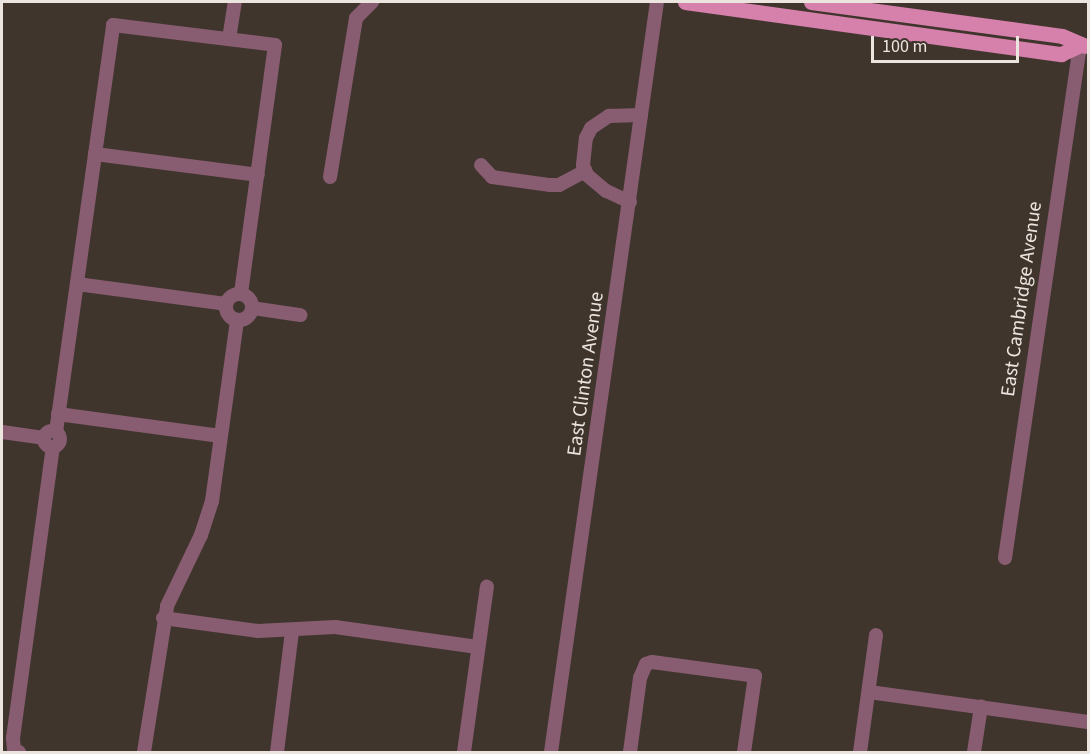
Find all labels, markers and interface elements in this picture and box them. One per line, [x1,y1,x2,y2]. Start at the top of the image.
scale bar [874,24,1022,62]
text: 100 m [882,34,927,59]
street label: East Cambridge Avenue [996,200,1048,398]
street label: East Clinton Avenue [563,290,609,458]

